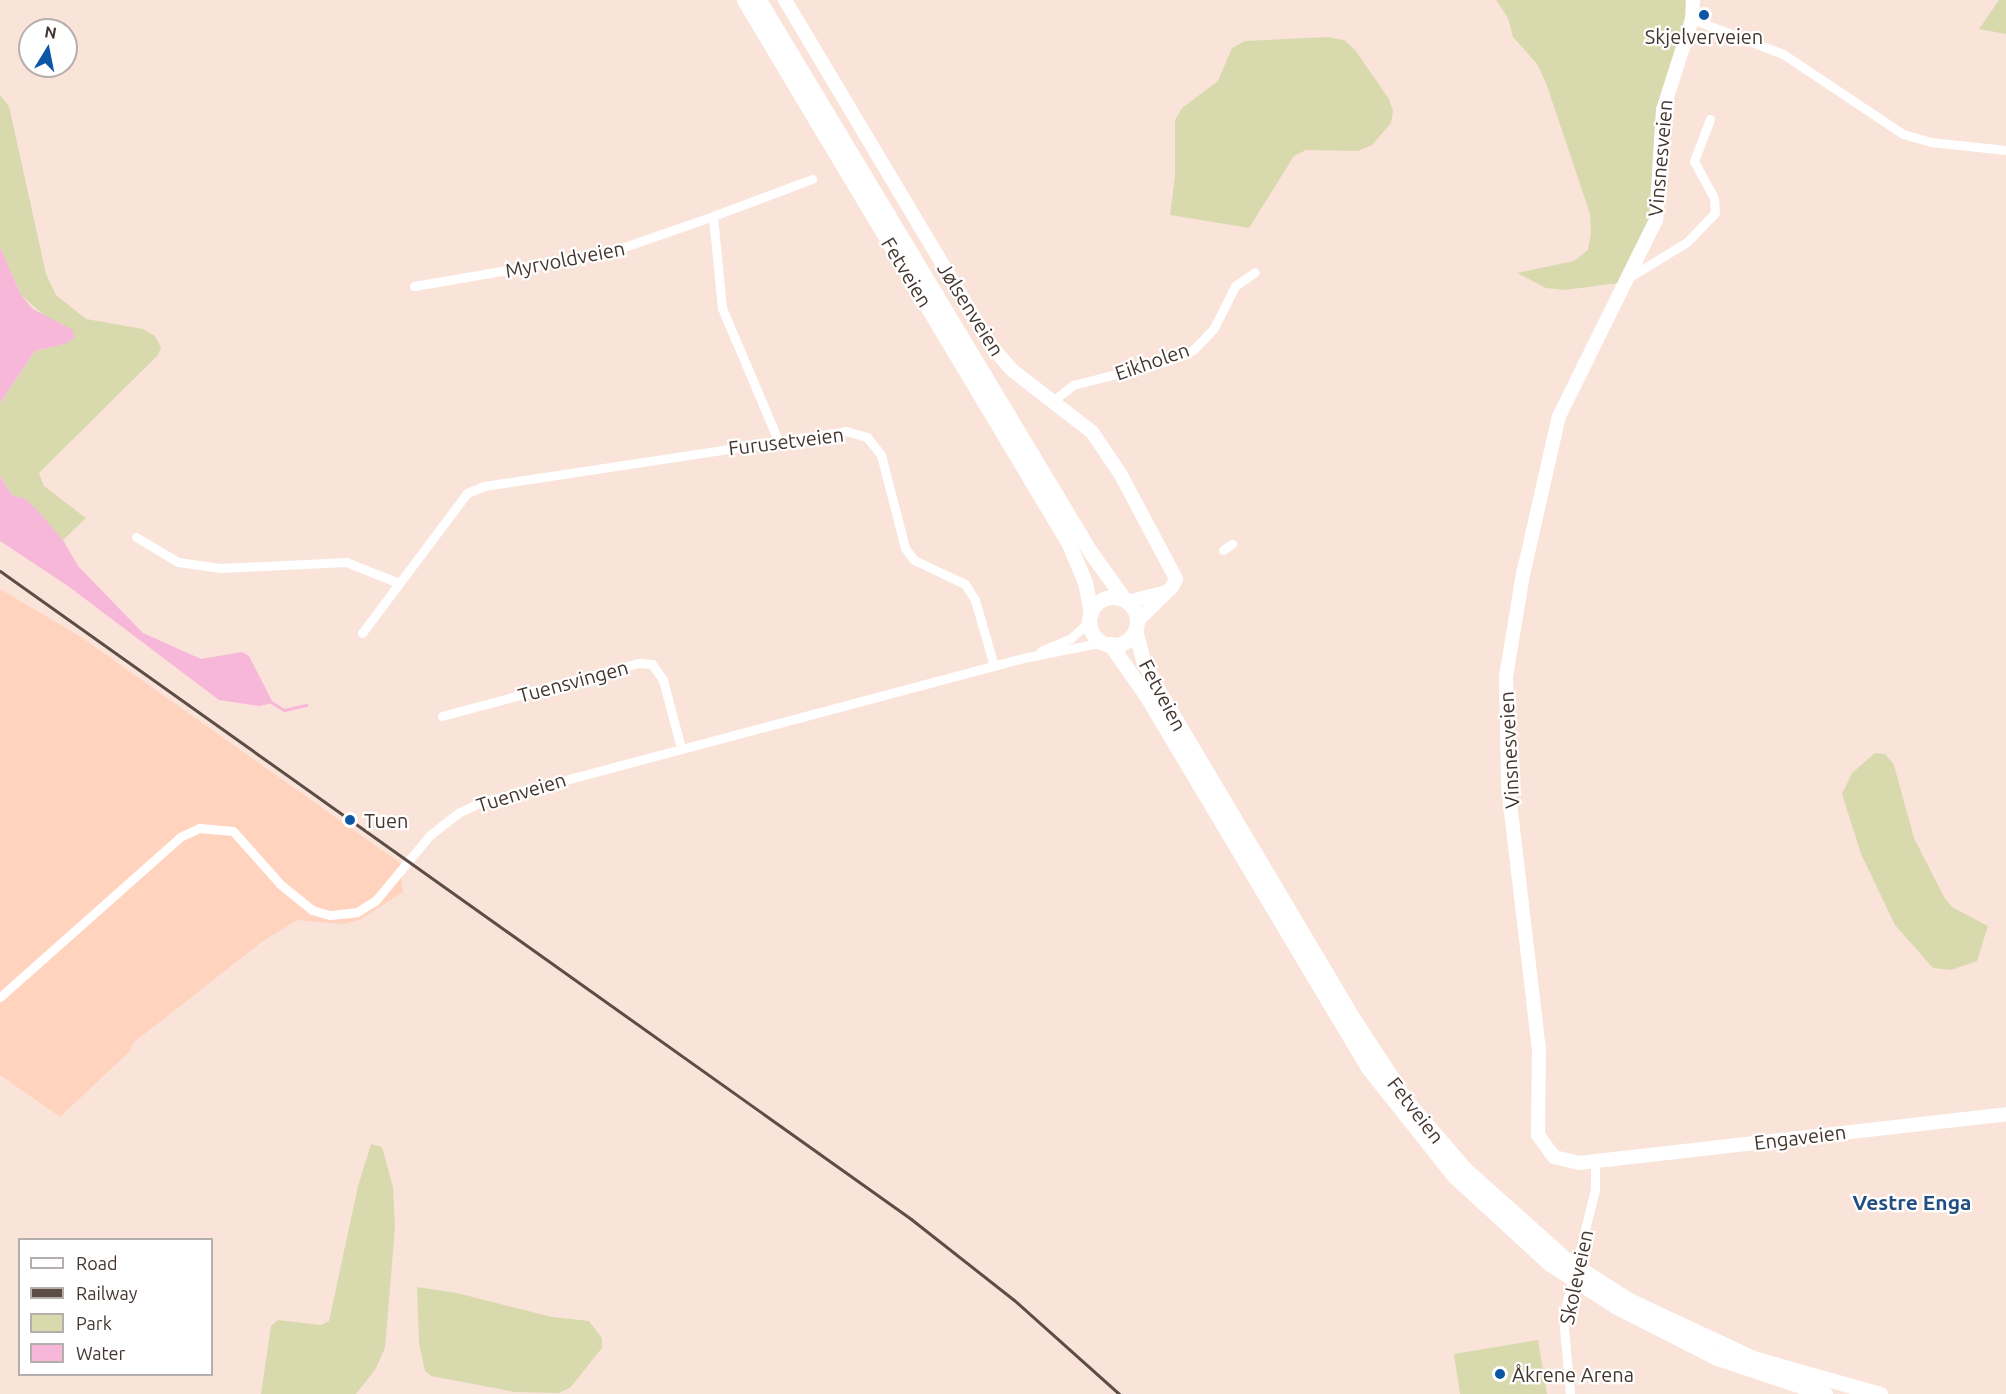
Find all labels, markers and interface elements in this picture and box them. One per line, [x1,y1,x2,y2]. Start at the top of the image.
marker: Skjelverveien [1697,8,1711,22]
north arrow [18,18,78,78]
text: N [43,22,58,42]
place label: Skjelverveien [1645,24,1763,48]
street label: Vinsnesveien [1643,98,1677,218]
street label: Fetveien [877,233,937,311]
street label: Myrvoldveien [503,236,627,282]
street label: Jølsenveien [933,258,1009,360]
street label: Eikholen [1112,337,1192,385]
street label: Furusetveien [727,422,845,460]
street label: Tuensvingen [515,655,631,707]
street label: Fetveien [1134,655,1192,735]
street label: Vinsnesveien [1494,691,1524,809]
street label: Tuenveien [473,767,569,817]
place label: Tuen [364,808,408,832]
marker: Tuen [341,811,359,829]
street label: Fetveien [1383,1072,1449,1148]
street label: Engaveien [1753,1119,1847,1155]
district label: Vestre Enga [1853,1189,1971,1215]
street label: Skoleveien [1554,1227,1598,1327]
legend [18,1238,213,1376]
text: Road [76,1253,118,1273]
text: Railway [76,1283,137,1303]
text: Park [76,1313,112,1333]
text: Water [76,1343,125,1363]
place label: Åkrene Arena [1512,1362,1634,1386]
marker: Åkrene Arena [1493,1367,1507,1381]

